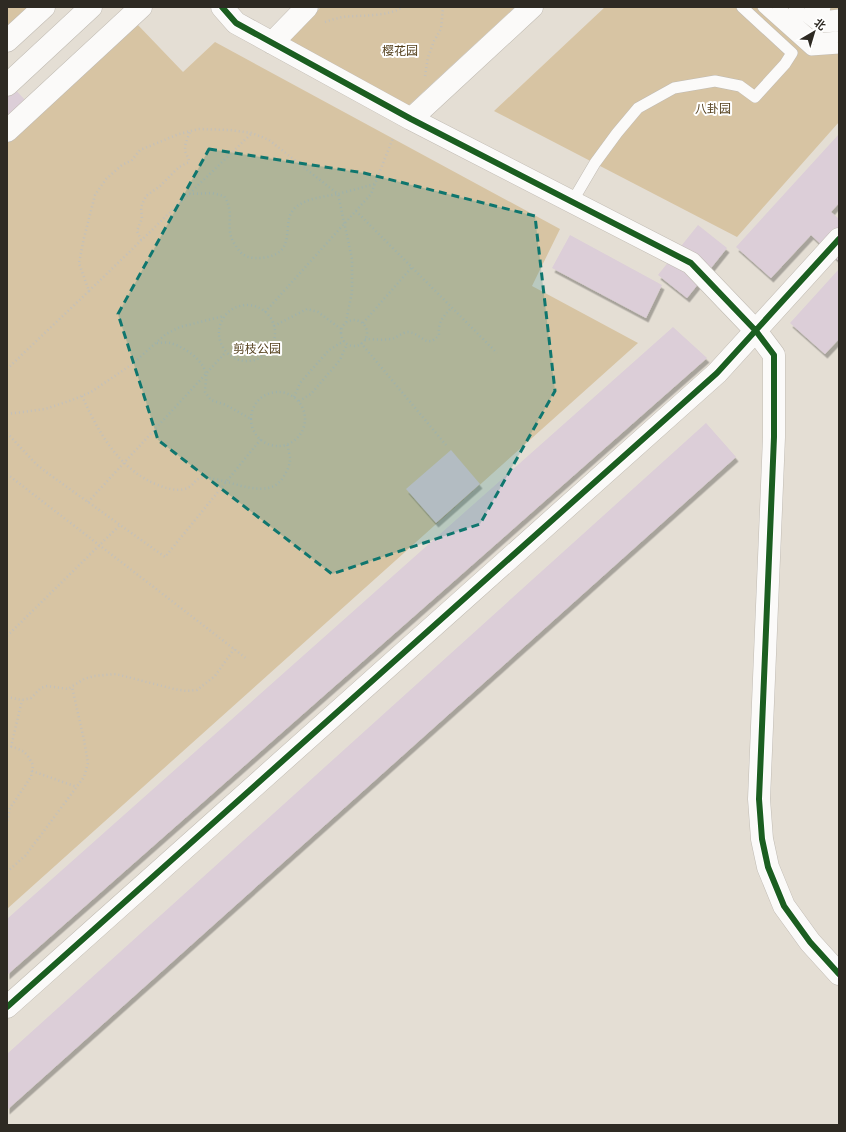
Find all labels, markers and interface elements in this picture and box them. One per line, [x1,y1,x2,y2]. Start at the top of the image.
north arrow [794,12,834,52]
text: 北 [811,15,829,34]
park label: 樱花园 [382,43,418,60]
park label: 八卦园 [695,101,731,118]
park label: 剪枝公园 [233,341,281,358]

